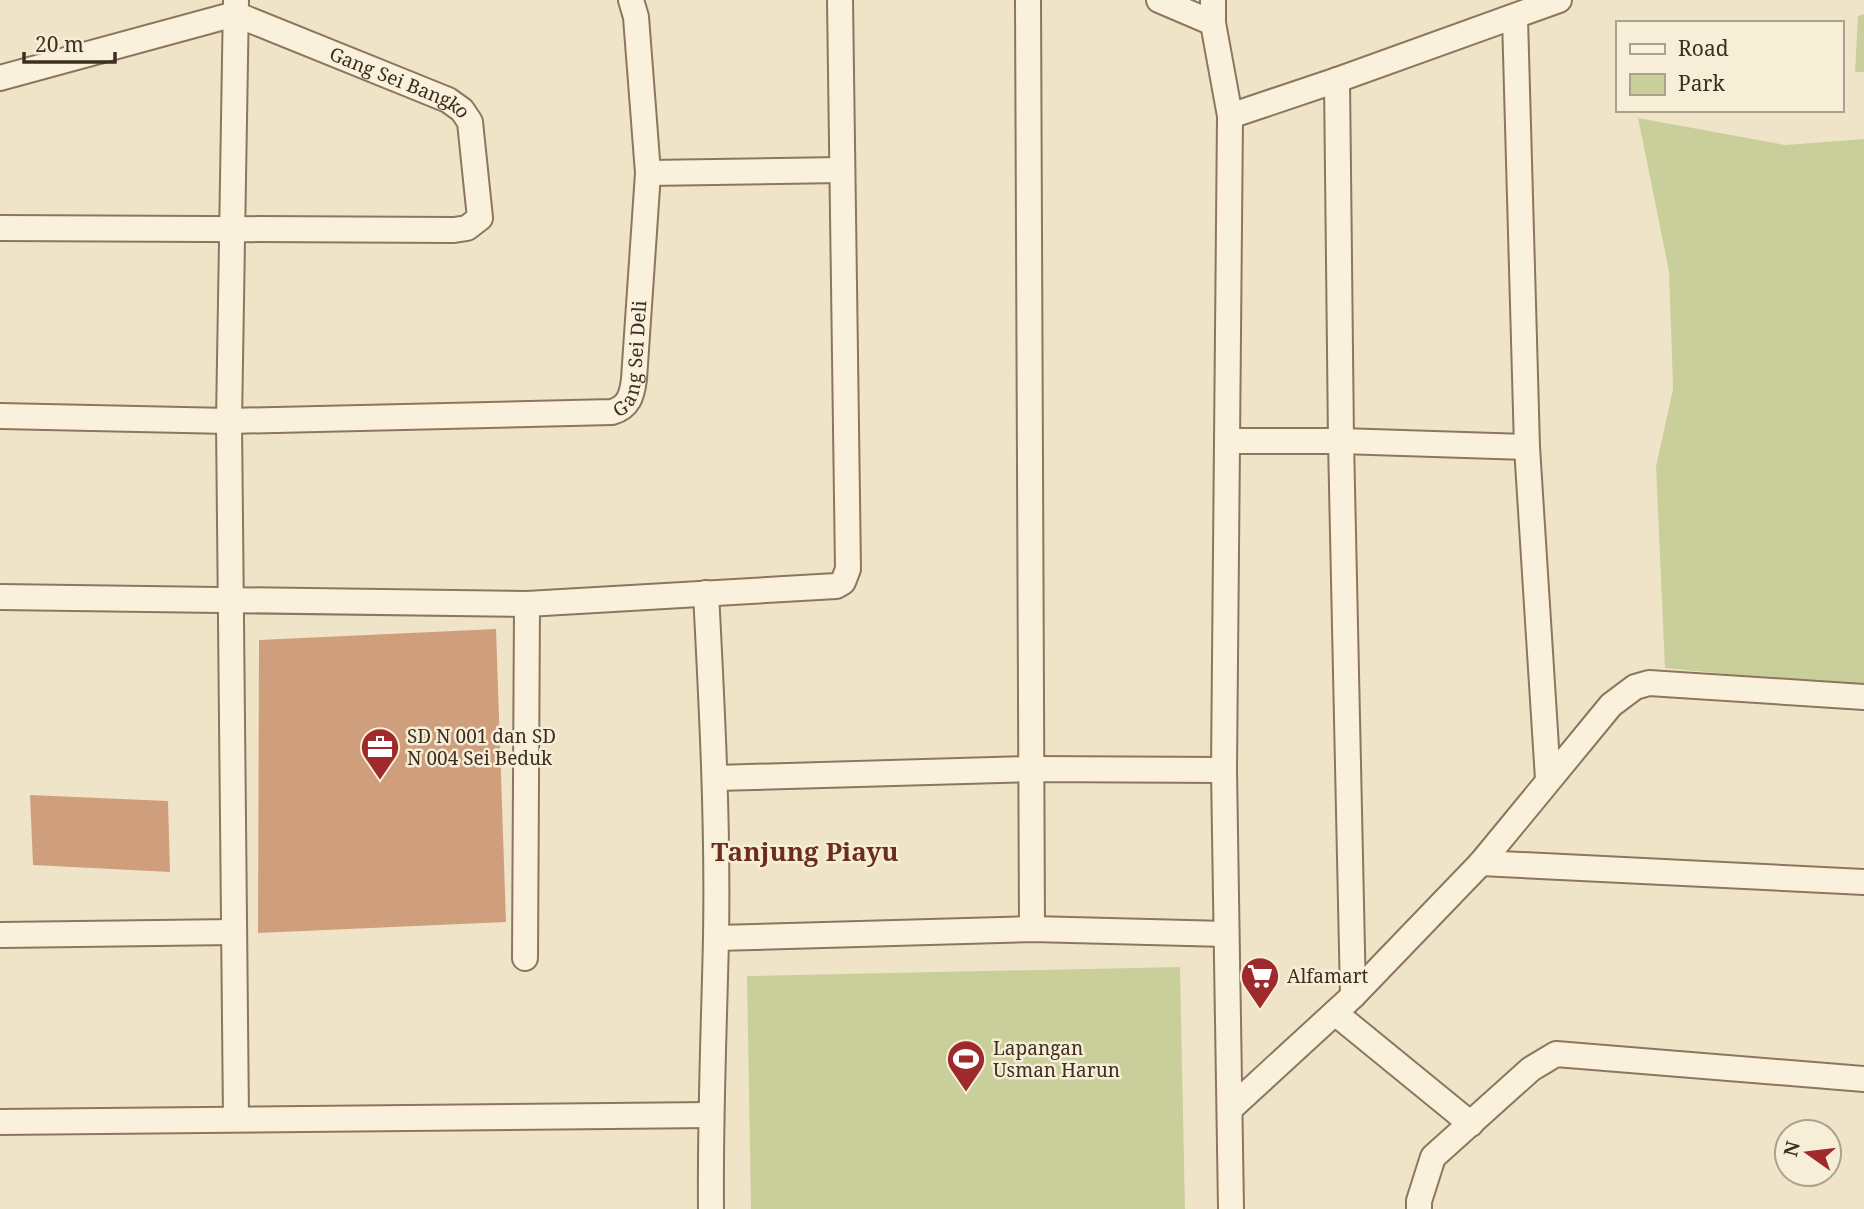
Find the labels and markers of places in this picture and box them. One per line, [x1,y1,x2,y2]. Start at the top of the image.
place label: SD N 001 dan SD N 004 Sei Beduk [407,723,556,771]
office icon: SD N 001 dan SD N 004 Sei Beduk [359,726,401,781]
supermarket icon: Alfamart [1239,955,1281,1010]
place label: Alfamart [1287,963,1369,989]
place label: Lapangan Usman Harun [993,1035,1120,1083]
sports icon: Lapangan Usman Harun [945,1038,987,1093]

